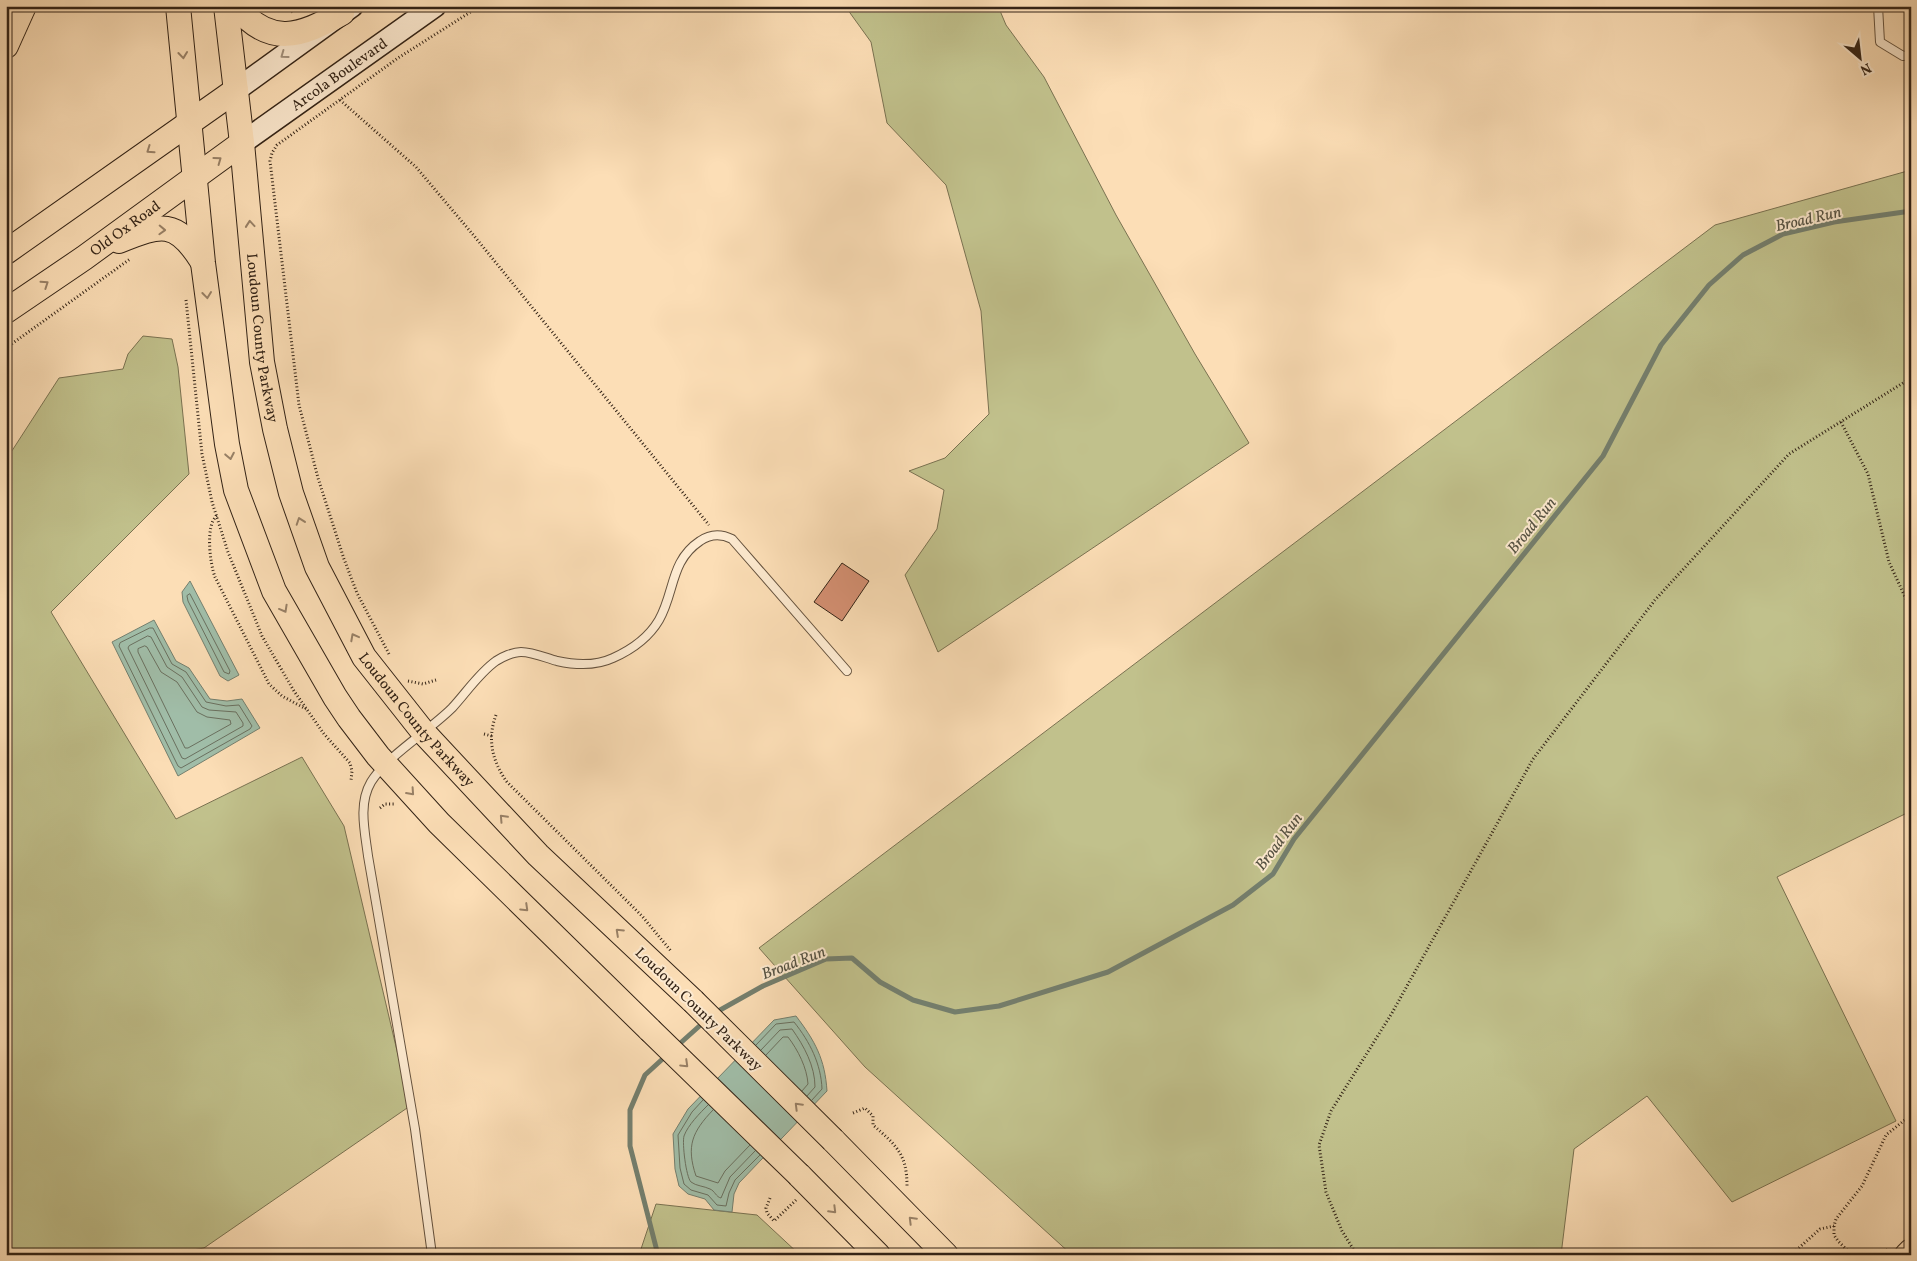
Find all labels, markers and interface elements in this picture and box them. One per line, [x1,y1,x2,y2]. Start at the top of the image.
north arrow [1834,32,1884,82]
street label: Arcola Boulevard [287,34,392,117]
one-way arrow [280,49,290,58]
one-way arrow [177,51,188,59]
text: N [1856,57,1874,79]
one-way arrow [146,144,156,153]
one-way arrow [213,157,222,166]
street label: Old Ox Road [86,197,165,262]
water label: Broad Run [1773,202,1844,238]
one-way arrow [244,219,255,227]
one-way arrow [158,225,166,235]
street label: Loudoun County Parkway [240,253,283,425]
one-way arrow [39,281,49,290]
one-way arrow [201,292,212,300]
one-way arrow [224,452,234,461]
water label: Broad Run [1503,493,1562,559]
one-way arrow [296,517,306,526]
one-way arrow [277,603,287,612]
one-way arrow [350,634,360,643]
street label: Loudoun County Parkway [353,649,479,793]
one-way arrow [405,787,414,796]
water label: Broad Run [1251,809,1309,876]
one-way arrow [500,815,509,824]
one-way arrow [520,902,529,911]
one-way arrow [616,929,625,938]
water label: Broad Run [759,942,829,986]
street label: Loudoun County Parkway [629,943,766,1077]
one-way arrow [679,1058,688,1067]
one-way arrow [795,1103,804,1112]
one-way arrow [827,1204,836,1213]
one-way arrow [909,1217,918,1226]

